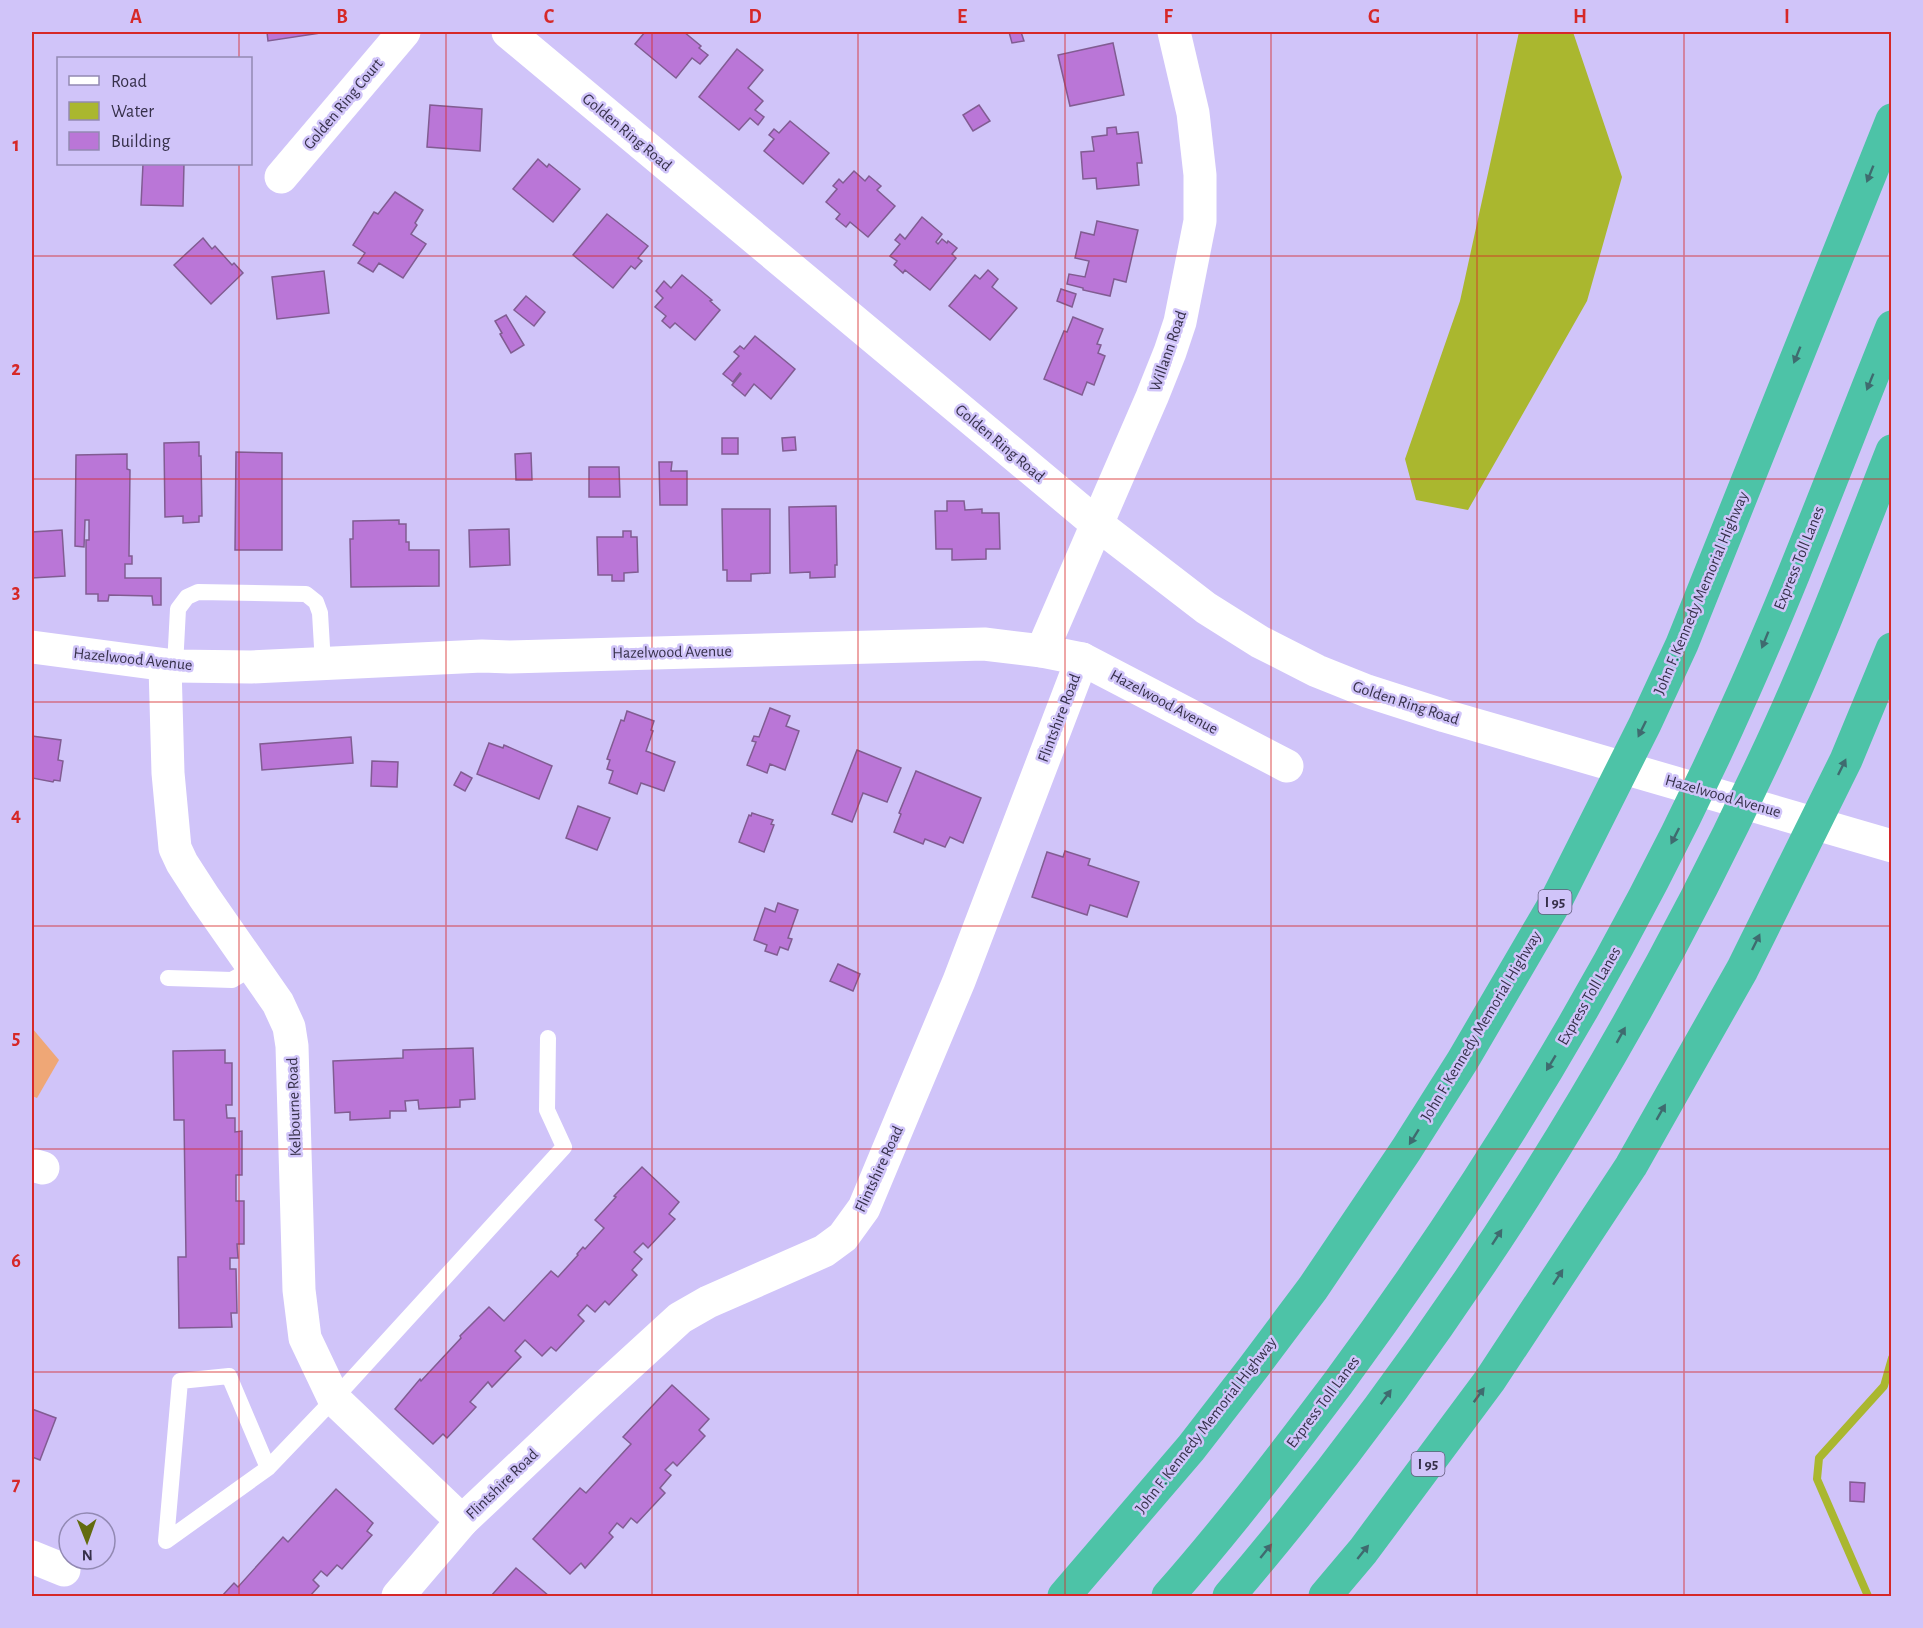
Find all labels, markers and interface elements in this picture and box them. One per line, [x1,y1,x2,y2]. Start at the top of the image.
text: A [130,7,142,27]
text: B [336,7,348,27]
text: C [544,7,555,27]
text: D [748,7,762,27]
text: E [957,7,967,27]
text: F [1163,7,1173,27]
text: G [1368,7,1380,27]
text: H [1573,7,1587,27]
text: I [1784,7,1790,27]
street label: Golden Ring Court [300,55,386,153]
legend [57,57,252,165]
text: Road [111,73,147,91]
street label: Golden Ring Road [579,90,675,174]
text: Water [111,103,154,121]
text: Building [111,133,171,151]
text: 1 [12,135,20,155]
one-way arrow [1865,165,1874,183]
street label: Willann Road [1147,309,1189,393]
one-way arrow [1792,346,1802,364]
text: 2 [11,359,21,379]
one-way arrow [1865,373,1875,391]
street label: Golden Ring Road [952,401,1048,485]
street label: John F. Kennedy Memorial Highway [1651,489,1752,697]
street label: Express Toll Lanes [1771,504,1827,612]
text: 3 [12,582,20,602]
one-way arrow [1760,632,1770,650]
street label: Hazelwood Avenue [612,643,732,661]
street label: Hazelwood Avenue [73,645,193,673]
street label: Hazelwood Avenue [1107,667,1221,737]
street label: Flintshire Road [1035,672,1083,764]
street label: Golden Ring Road [1351,678,1461,728]
one-way arrow [1638,721,1647,738]
one-way arrow [1838,758,1847,775]
street label: Hazelwood Avenue [1663,772,1783,820]
text: 4 [11,805,21,825]
one-way arrow [1670,828,1679,845]
road number: I 95 [1538,890,1572,914]
street label: John F. Kennedy Memorial Highway [1418,928,1545,1124]
one-way arrow [1751,933,1761,951]
street label: Express Toll Lanes [1554,944,1624,1048]
one-way arrow [1616,1026,1626,1043]
text: 5 [12,1028,20,1048]
one-way arrow [1545,1055,1556,1071]
street label: Kelbourne Road [284,1057,304,1157]
one-way arrow [1656,1103,1666,1120]
street label: Flintshire Road [852,1123,906,1215]
one-way arrow [1409,1129,1420,1145]
one-way arrow [1491,1229,1502,1245]
text: 6 [11,1251,21,1271]
one-way arrow [1552,1269,1563,1285]
street label: John F. Kennedy Memorial Highway [1132,1334,1281,1517]
street label: Express Toll Lanes [1283,1353,1363,1451]
one-way arrow [1472,1388,1484,1403]
one-way arrow [1380,1390,1392,1406]
street label: Flintshire Road [463,1446,541,1522]
road number: I 95 [1412,1452,1444,1476]
text: 7 [12,1474,21,1494]
north arrow [57,1511,117,1571]
one-way arrow [1260,1544,1272,1559]
one-way arrow [1356,1544,1368,1559]
text: N [82,1547,93,1563]

